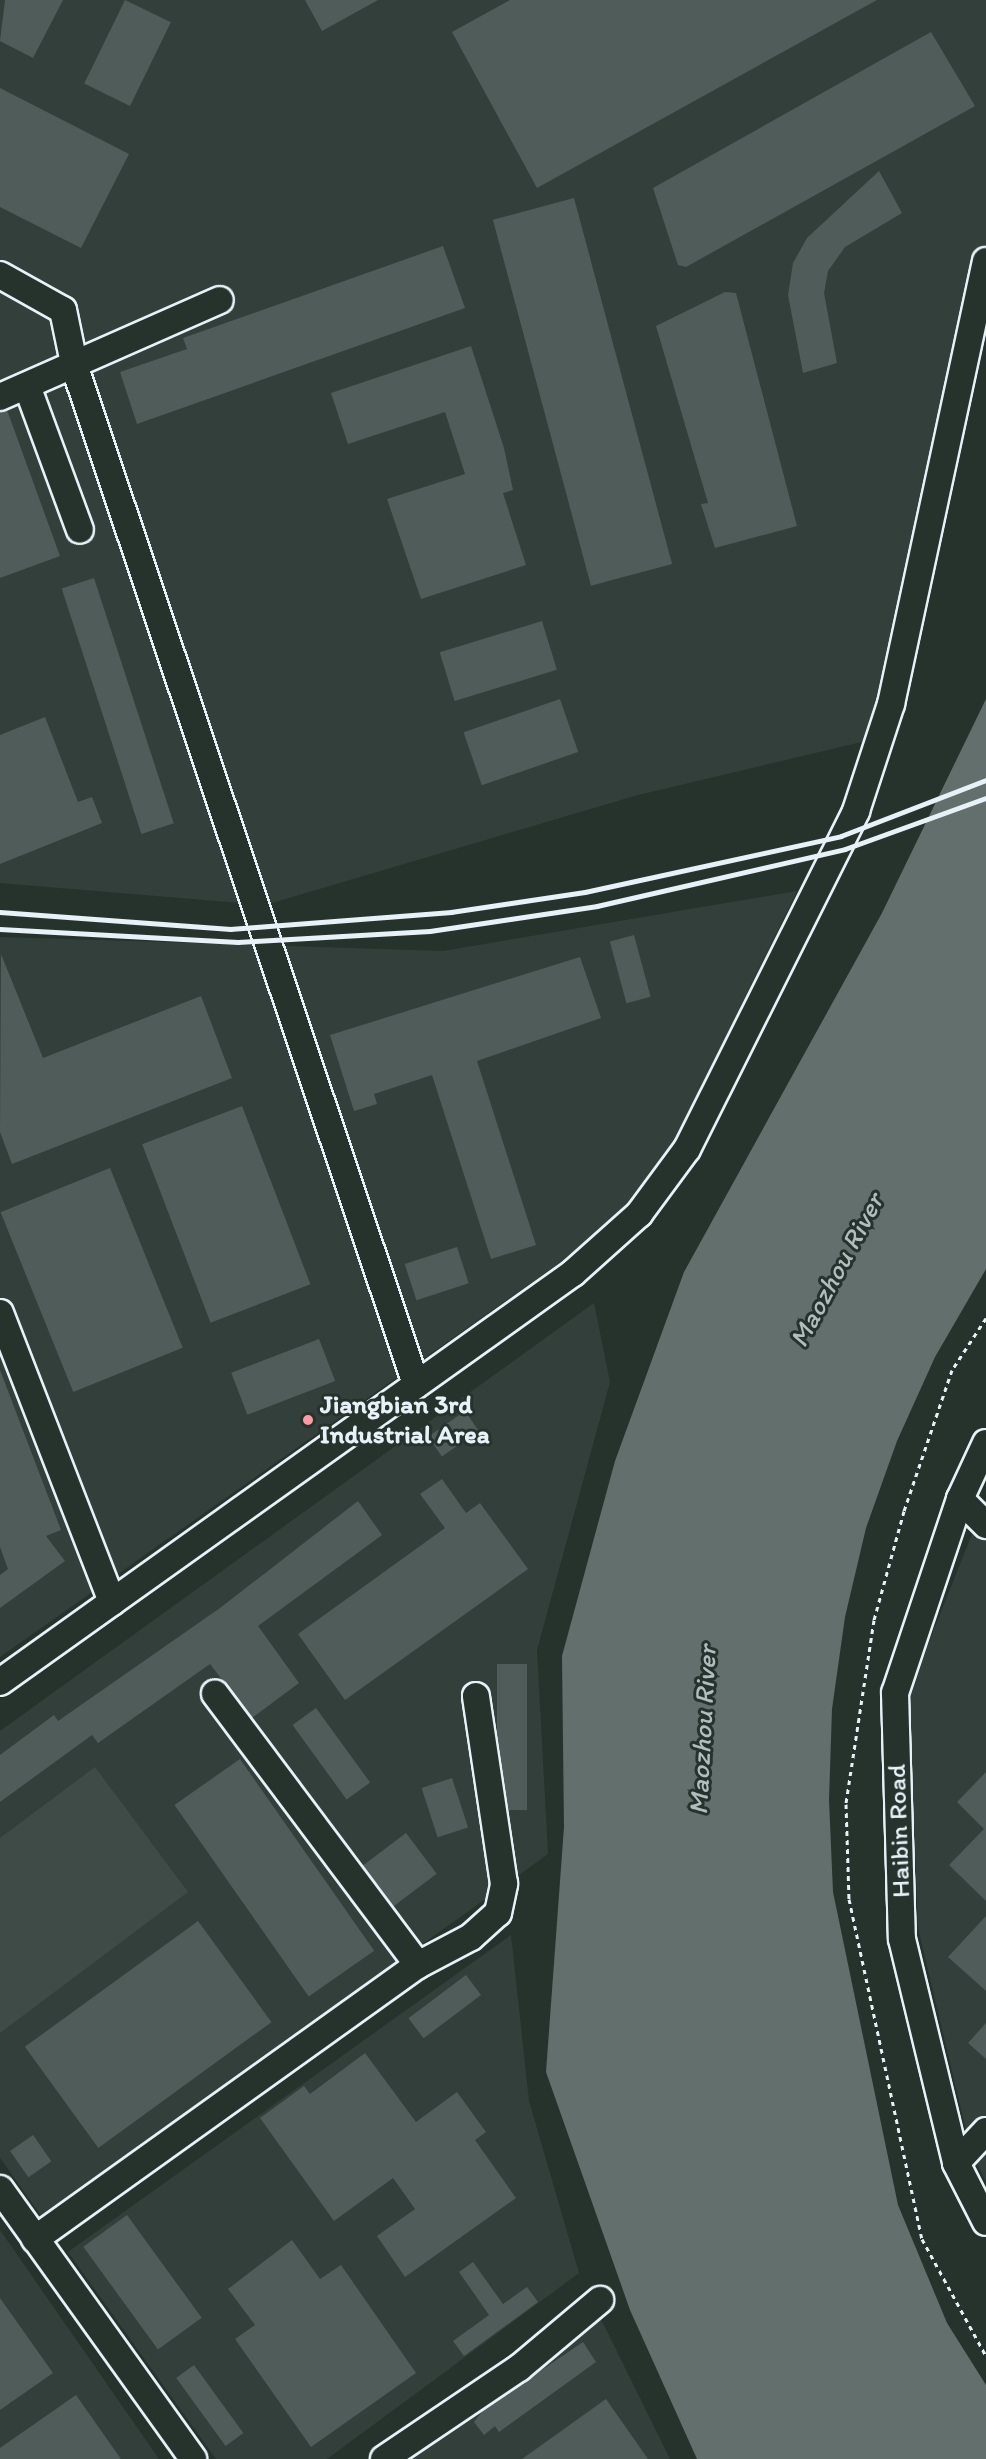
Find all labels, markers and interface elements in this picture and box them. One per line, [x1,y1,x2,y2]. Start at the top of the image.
water label: Maozhou River [782,1188,890,1352]
place label: Jiangbian 3rd Industrial Area [320,1389,489,1450]
marker: Jiangbian 3rd Industrial Area [301,1413,315,1427]
water label: Maozhou River [681,1645,723,1815]
street label: Haibin Road [881,1763,917,1899]

